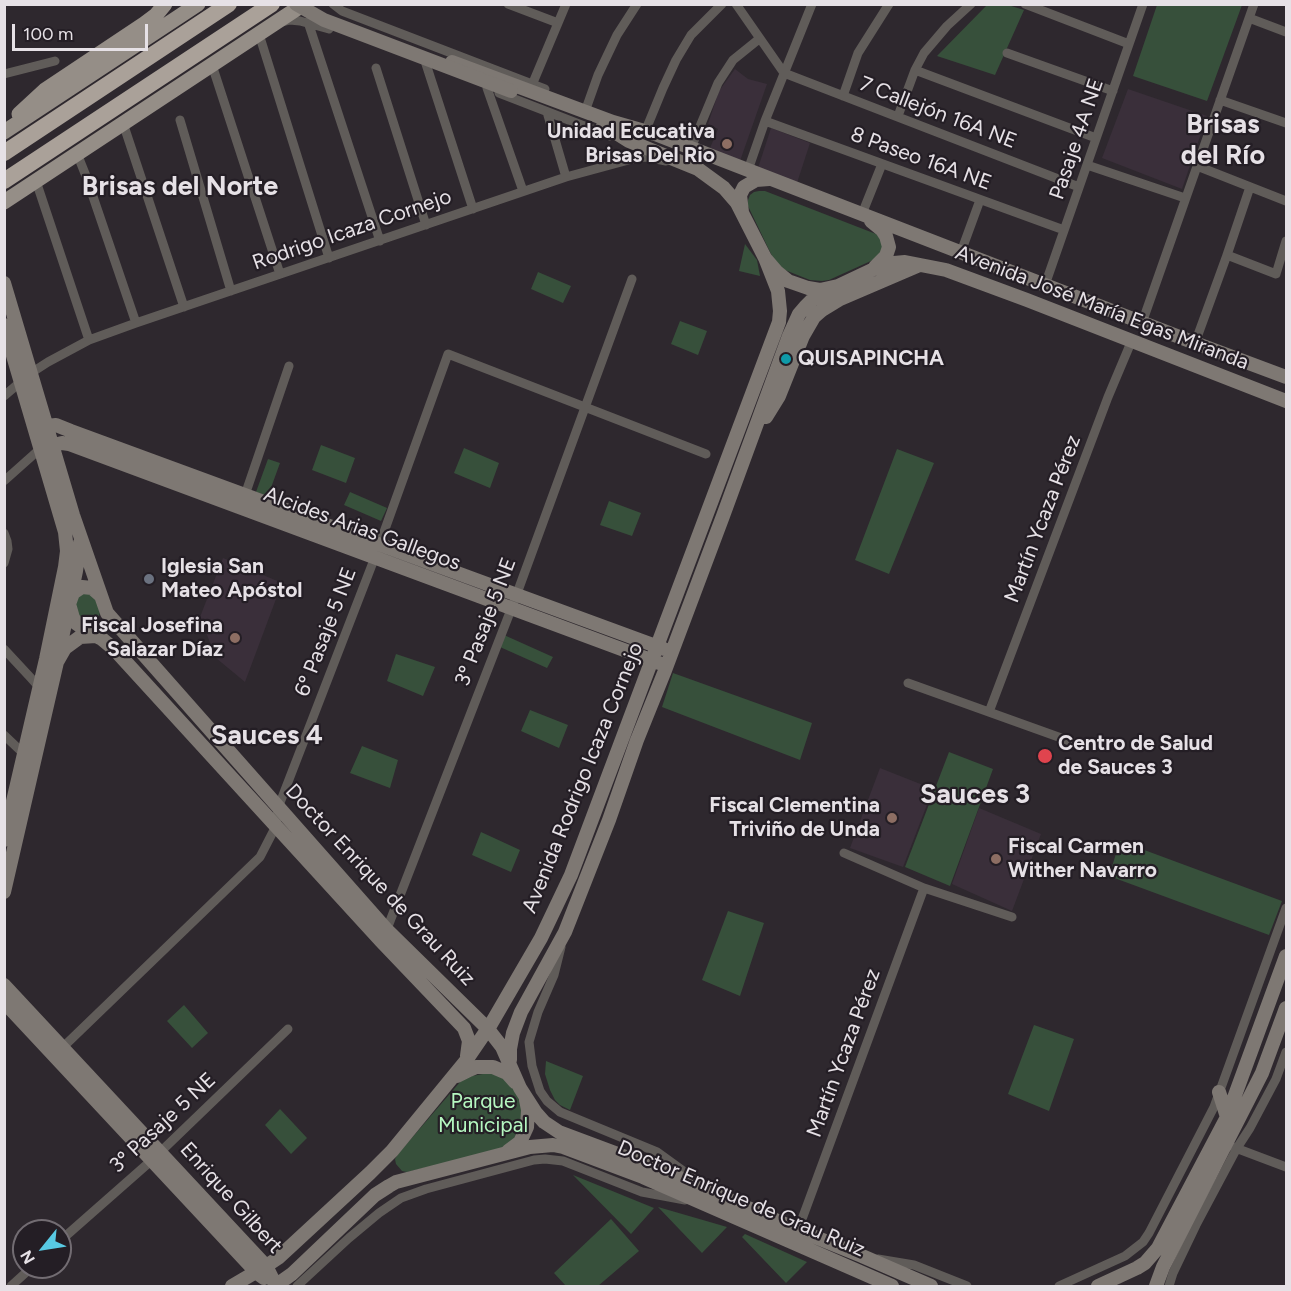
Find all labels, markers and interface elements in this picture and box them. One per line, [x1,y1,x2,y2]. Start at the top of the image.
scale bar [15,12,152,50]
text: 100 m [23,23,73,45]
street label: 7 Callejón 16A NE [856,71,1020,155]
street label: Pasaje 4A NE [1044,75,1110,203]
district label: Brisas del Río [1181,109,1265,172]
place label: Unidad Ecucativa Brisas Del Rio [547,119,715,169]
street label: 8 Paseo 16A NE [847,122,995,196]
marker: Unidad Ecucativa Brisas Del Rio [720,137,734,151]
district label: Brisas del Norte [82,171,278,203]
street label: Rodrigo Icaza Cornejo [249,184,455,276]
street label: Avenida José María Egas Miranda [952,240,1252,376]
place label: QUISAPINCHA [798,346,944,372]
marker: QUISAPINCHA [779,352,793,366]
street label: Martín Ycaza Pérez [999,432,1087,606]
street label: Alcides Arias Gallegos [260,482,464,576]
place label: Iglesia San Mateo Apóstol [161,554,302,604]
street label: 3º Pasaje 5 NE [450,554,522,690]
street label: 6º Pasaje 5 NE [290,564,362,700]
marker: Iglesia San Mateo Apóstol [142,572,156,586]
place label: Fiscal Josefina Salazar Díaz [81,613,223,663]
marker: Fiscal Josefina Salazar Díaz [228,631,242,645]
street label: Avenida Rodrigo Icaza Cornejo [517,639,649,917]
district label: Sauces 4 [211,720,323,752]
place label: Centro de Salud de Sauces 3 [1058,731,1213,781]
marker: Centro de Salud de Sauces 3 [1036,747,1054,765]
street label: Doctor Enrique de Grau Ruiz [280,779,480,991]
district label: Sauces 3 [920,779,1030,811]
place label: Fiscal Clementina Triviño de Unda [709,793,880,843]
marker: Fiscal Clementina Triviño de Unda [885,811,899,825]
place label: Fiscal Carmen Wither Navarro [1008,834,1157,884]
marker: Fiscal Carmen Wither Navarro [989,852,1003,866]
street label: Martín Ycaza Pérez [802,965,886,1141]
street label: 3º Pasaje 5 NE [105,1068,221,1178]
park label: Parque Municipal [438,1089,528,1139]
street label: Doctor Enrique de Grau Ruiz [613,1135,869,1263]
street label: Enrique Gilbert [174,1137,288,1259]
north arrow [12,1219,72,1279]
text: N [16,1247,39,1267]

